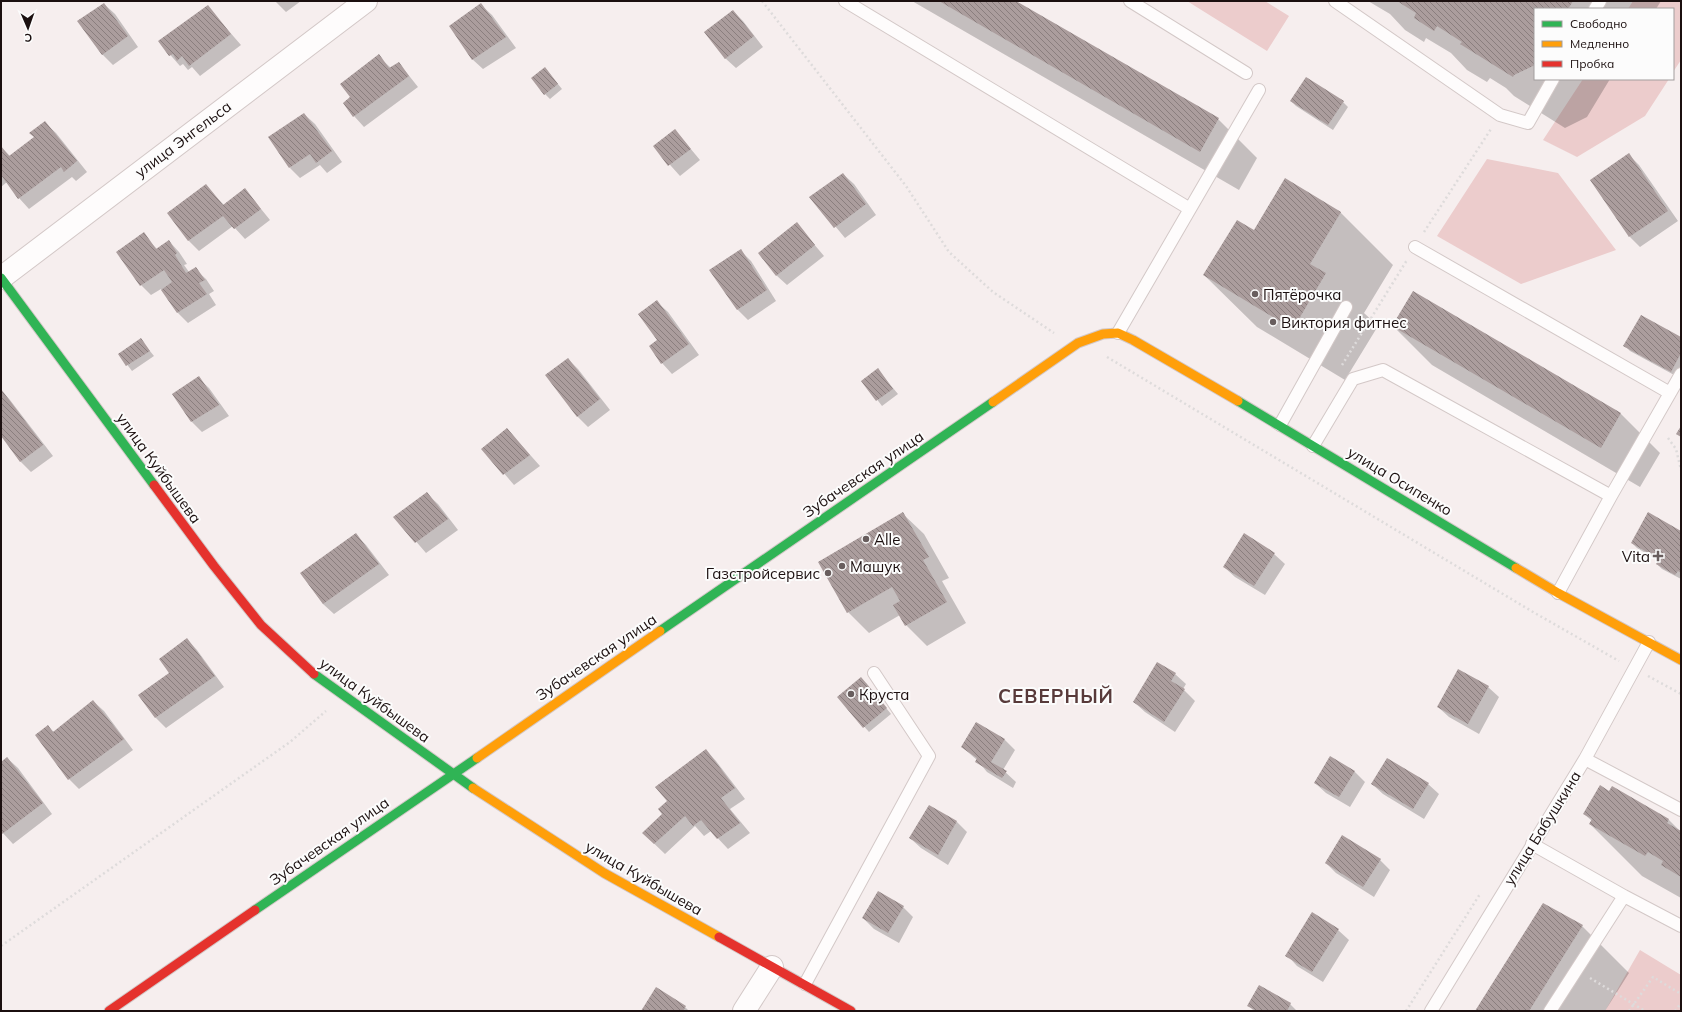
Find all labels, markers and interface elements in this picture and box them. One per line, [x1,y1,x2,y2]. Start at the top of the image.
north arrow [8,8,48,48]
legend [1534,8,1674,80]
text: Свободно [1570,16,1627,31]
text: С [24,31,32,45]
text: Медленно [1570,36,1629,51]
text: Пробка [1570,56,1614,71]
street label: улица Энгельса [131,97,235,181]
place label: Пятёрочка [1263,285,1341,304]
marker: Пятёрочка [1250,289,1260,299]
place label: Виктория фитнес [1281,313,1407,332]
marker: Виктория фитнес [1268,317,1278,327]
street label: улица Куйбышева [112,409,206,527]
street label: Зубачевская улица [799,427,927,521]
street label: улица Осипенко [1344,442,1456,520]
place label: Alle [874,530,900,549]
marker: Alle [861,534,871,544]
place label: Vita [1622,547,1650,566]
marker: Vita [1653,551,1663,561]
place label: Машук [850,557,901,576]
marker: Машук [837,561,847,571]
place label: Газстройсервис [706,564,820,583]
marker: Газстройсервис [823,568,833,578]
street label: Зубачевская улица [532,610,660,704]
street label: улица Куйбышева [316,653,434,747]
district label: СЕВЕРНЫЙ [998,684,1114,708]
place label: Круста [859,685,909,704]
marker: Круста [846,689,856,699]
street label: улица Бабушкина [1499,767,1585,889]
street label: Зубачевская улица [266,793,392,889]
street label: улица Куйбышева [582,837,706,919]

